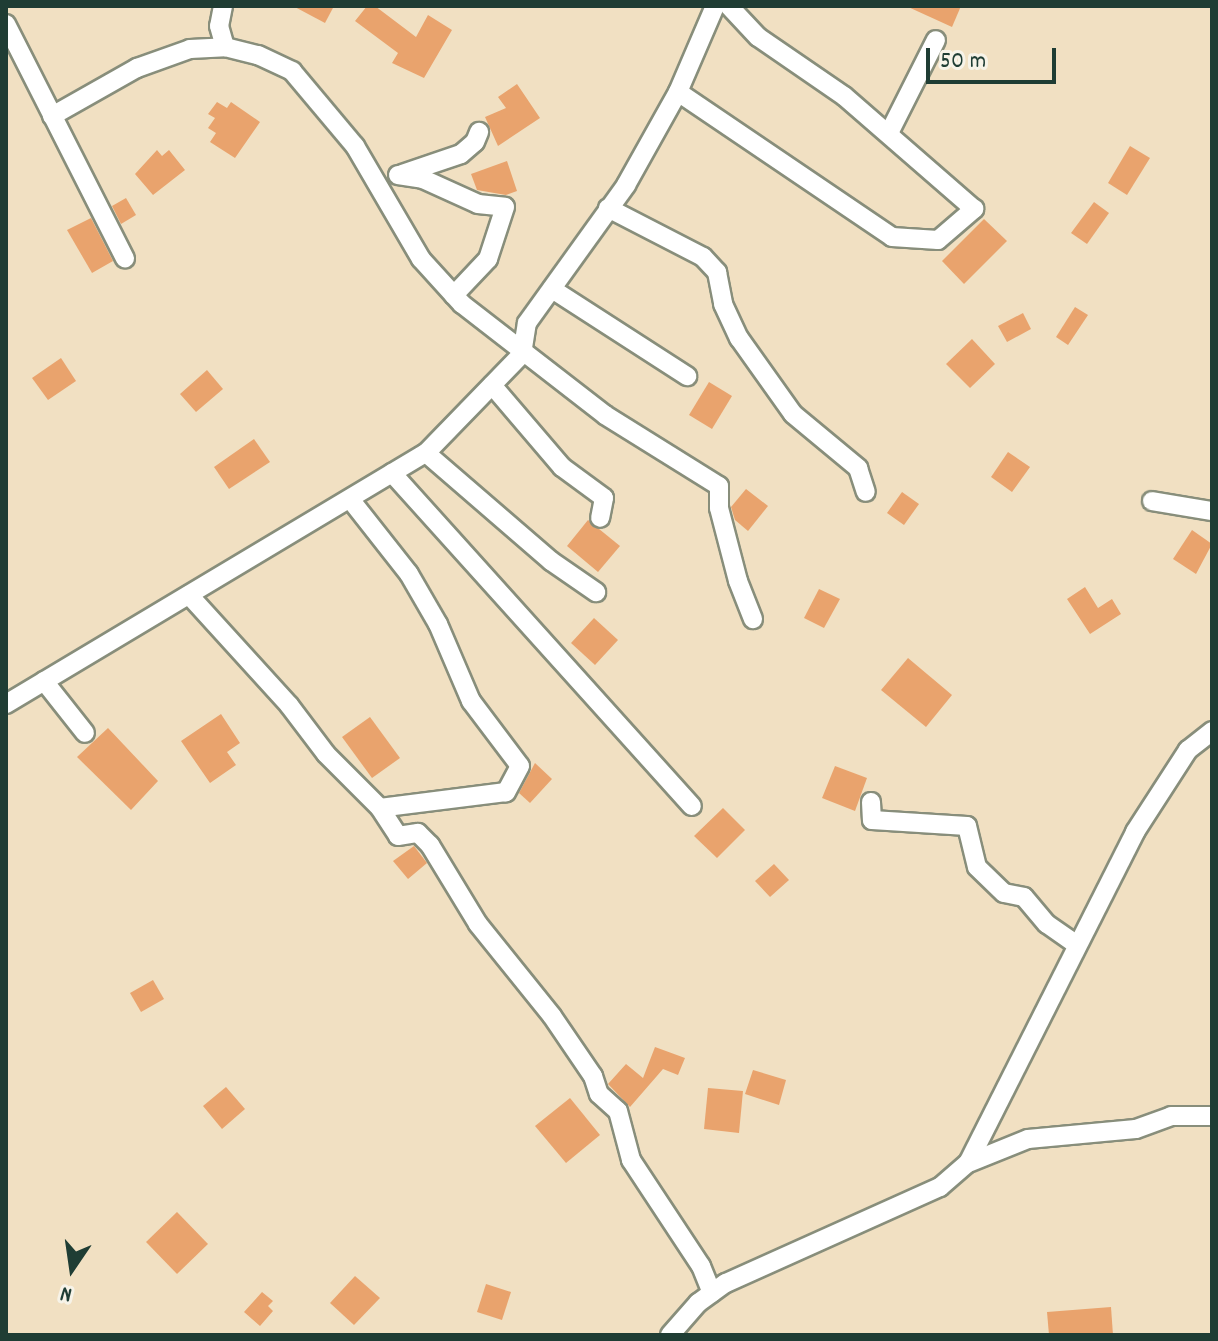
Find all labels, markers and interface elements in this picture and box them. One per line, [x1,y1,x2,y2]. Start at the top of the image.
scale bar [930,32,1060,82]
text: 50 m [940,45,986,79]
north arrow [32,1229,112,1309]
text: N [58,1277,75,1309]

